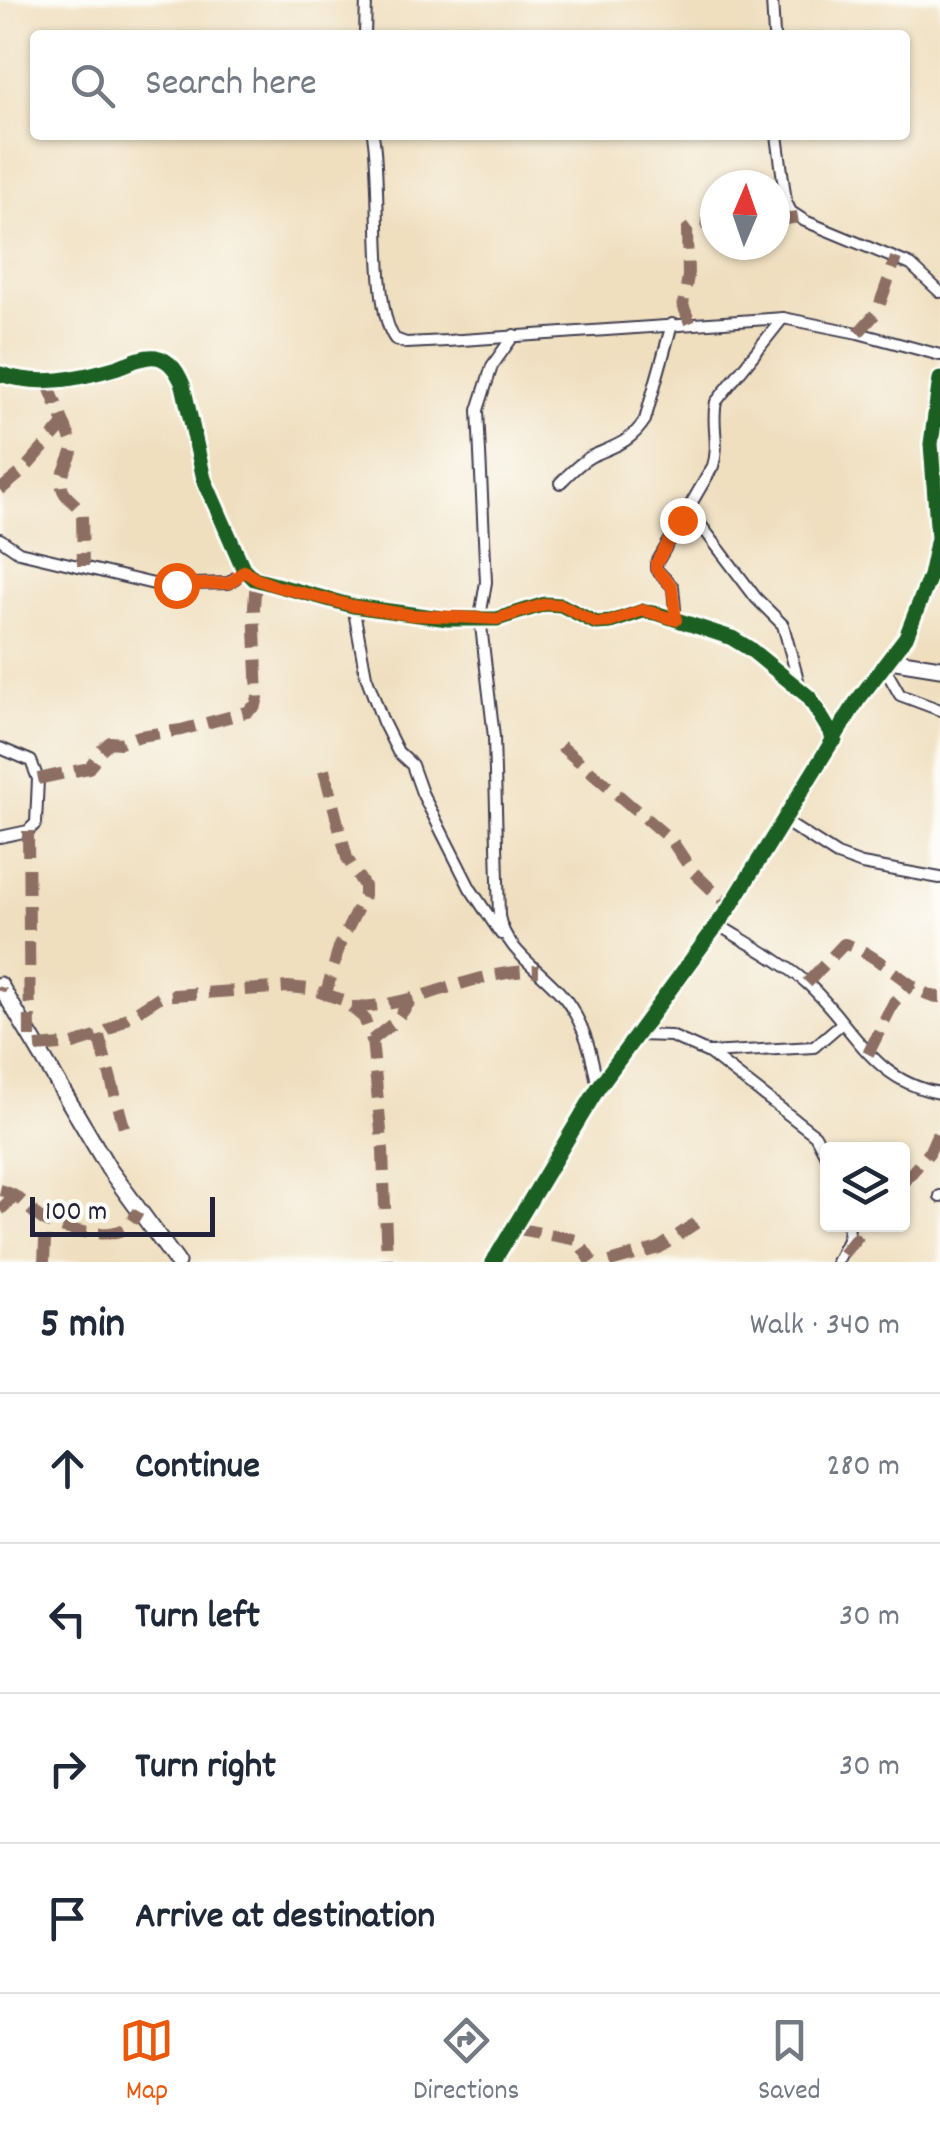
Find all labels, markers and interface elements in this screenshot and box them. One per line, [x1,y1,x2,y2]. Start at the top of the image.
search box [30,30,910,140]
icon: search [65,58,120,113]
text: Search here [145,58,317,113]
north arrow [700,170,790,260]
route end [660,498,706,544]
route start [154,563,200,609]
map controls [820,1142,910,1232]
button: layers [820,1142,910,1232]
scale bar [30,1192,215,1236]
text: 100 m [45,1194,107,1234]
text: 5 min [40,1297,125,1357]
text: Walk · 340 m [750,1304,900,1350]
icon: ahead [40,1441,95,1496]
text: Continue [135,1441,260,1496]
text: 280 m [826,1445,900,1491]
icon: left [40,1591,95,1646]
text: Turn left [135,1591,260,1646]
text: 30 m [839,1595,900,1641]
icon: right [40,1741,95,1796]
text: Turn right [135,1741,276,1796]
text: 30 m [839,1745,900,1791]
icon: arrive [40,1891,95,1946]
text: Arrive at destination [135,1891,435,1946]
tab: Map [119,2013,174,2113]
tab: Directions [413,2013,519,2113]
tab: Saved [758,2013,821,2113]

